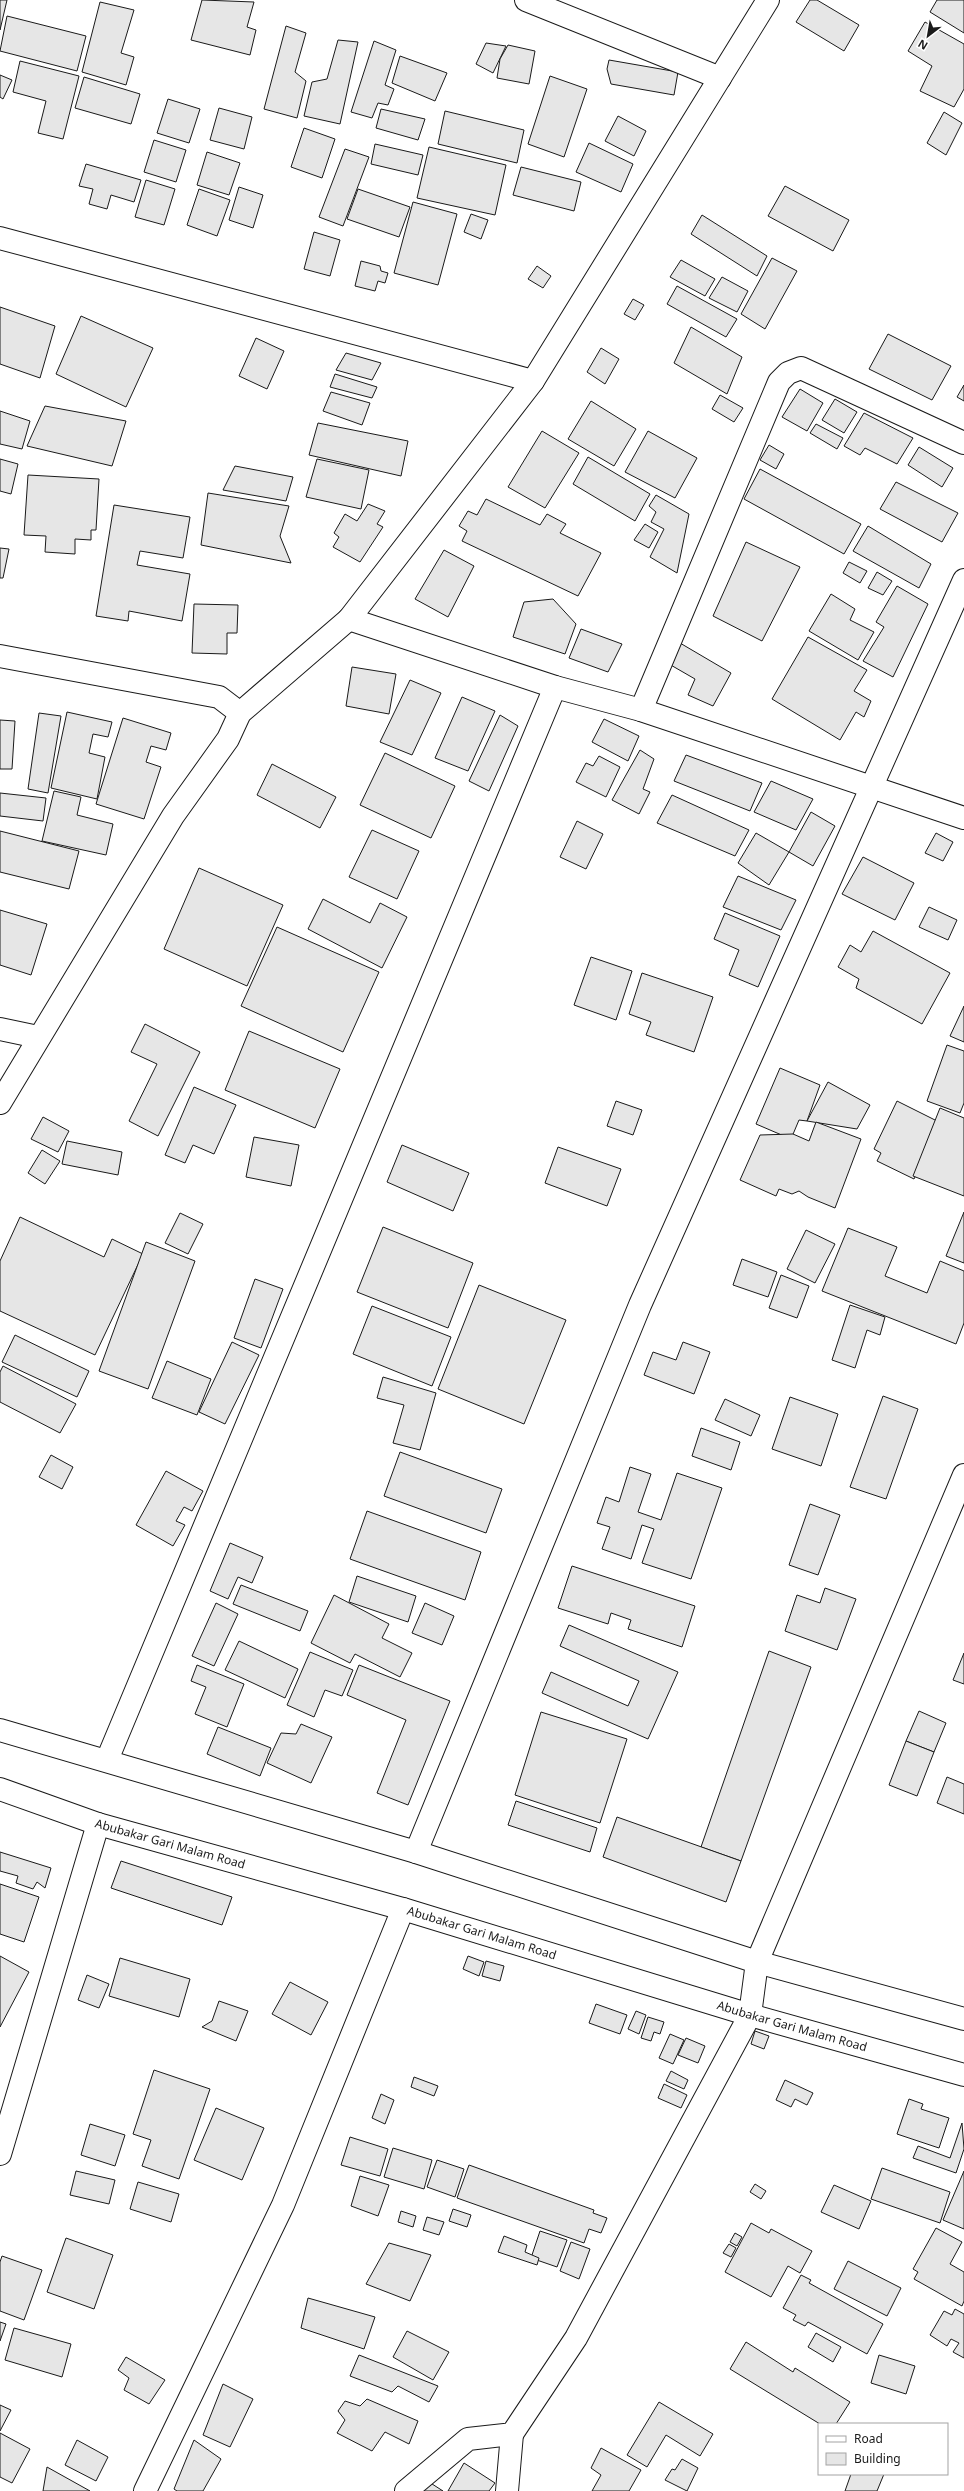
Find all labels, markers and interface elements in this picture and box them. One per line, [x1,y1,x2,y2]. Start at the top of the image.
north arrow [908,16,948,56]
text: N [915,36,930,54]
street label: Abubakar Gari Malam Road [93,1815,247,1873]
street label: Abubakar Gari Malam Road [405,1902,559,1963]
street label: Abubakar Gari Malam Road [715,1996,869,2055]
legend [818,2423,948,2475]
text: Road [854,2430,883,2447]
text: Building [854,2450,901,2467]

